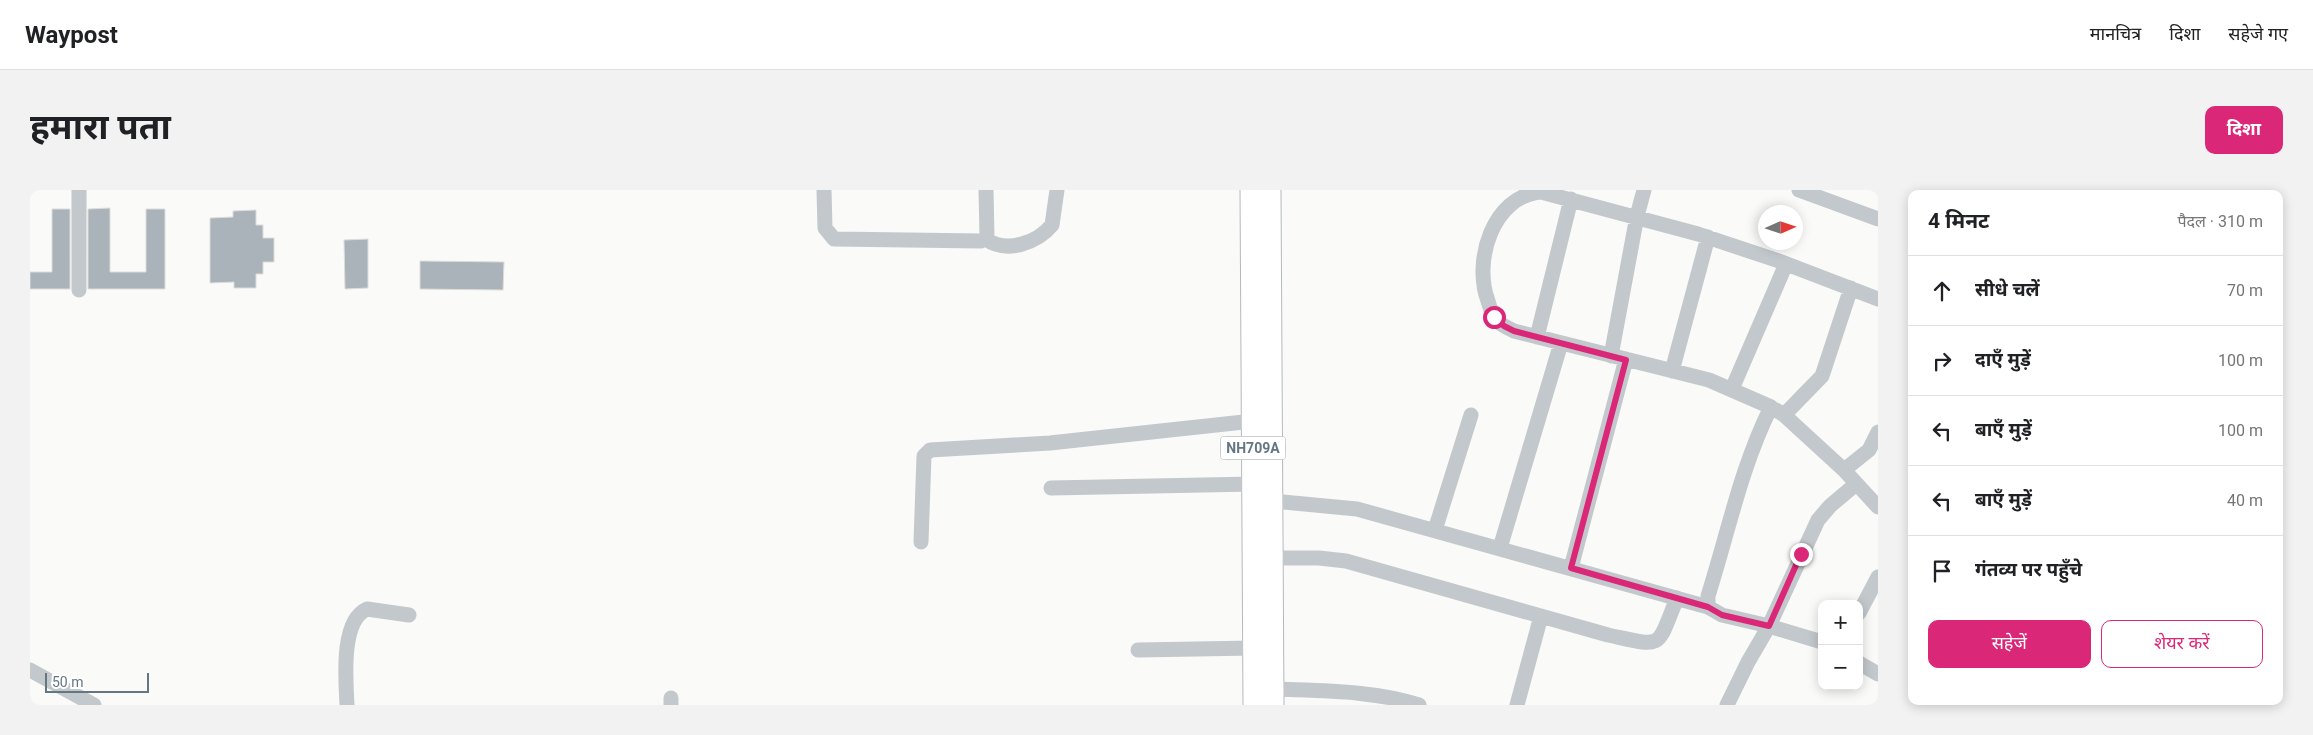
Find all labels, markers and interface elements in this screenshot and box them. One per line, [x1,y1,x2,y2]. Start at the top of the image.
text: Waypost [25,21,118,49]
text: मानचित्र [2090,23,2141,44]
text: दिशा [2169,23,2200,44]
text: सहेजे गए [2228,23,2288,44]
button: दिशा [2205,106,2283,154]
text: हमारा पता [30,107,171,148]
north arrow [1758,205,1803,250]
text: 4 मिनट [1928,209,1989,233]
text: पैदल · 310 m [2177,212,2263,231]
icon: ahead [1928,277,1956,305]
text: सीधे चलें [1975,278,2040,301]
text: 70 m [2227,281,2263,300]
route start [1483,306,1506,329]
icon: right [1928,347,1956,375]
text: दाएँ मुड़ें [1975,348,2031,371]
text: 100 m [2218,351,2263,370]
icon: left [1928,417,1956,445]
text: बाएँ मुड़ें [1975,418,2032,441]
text: 100 m [2218,421,2263,440]
road number: NH709A [1220,437,1286,460]
icon: left [1928,487,1956,515]
text: बाएँ मुड़ें [1975,488,2032,511]
text: 40 m [2227,491,2263,510]
route end [1790,543,1813,566]
icon: arrive [1928,557,1956,585]
text: गंतव्य पर पहुँचे [1975,558,2082,581]
map controls [1818,600,1863,690]
button: + [1818,600,1863,645]
button: सहेजें [1928,620,2091,668]
button: शेयर करें [2101,620,2263,668]
button: − [1818,645,1863,690]
scale bar [45,670,149,693]
text: 50 m [52,674,84,690]

